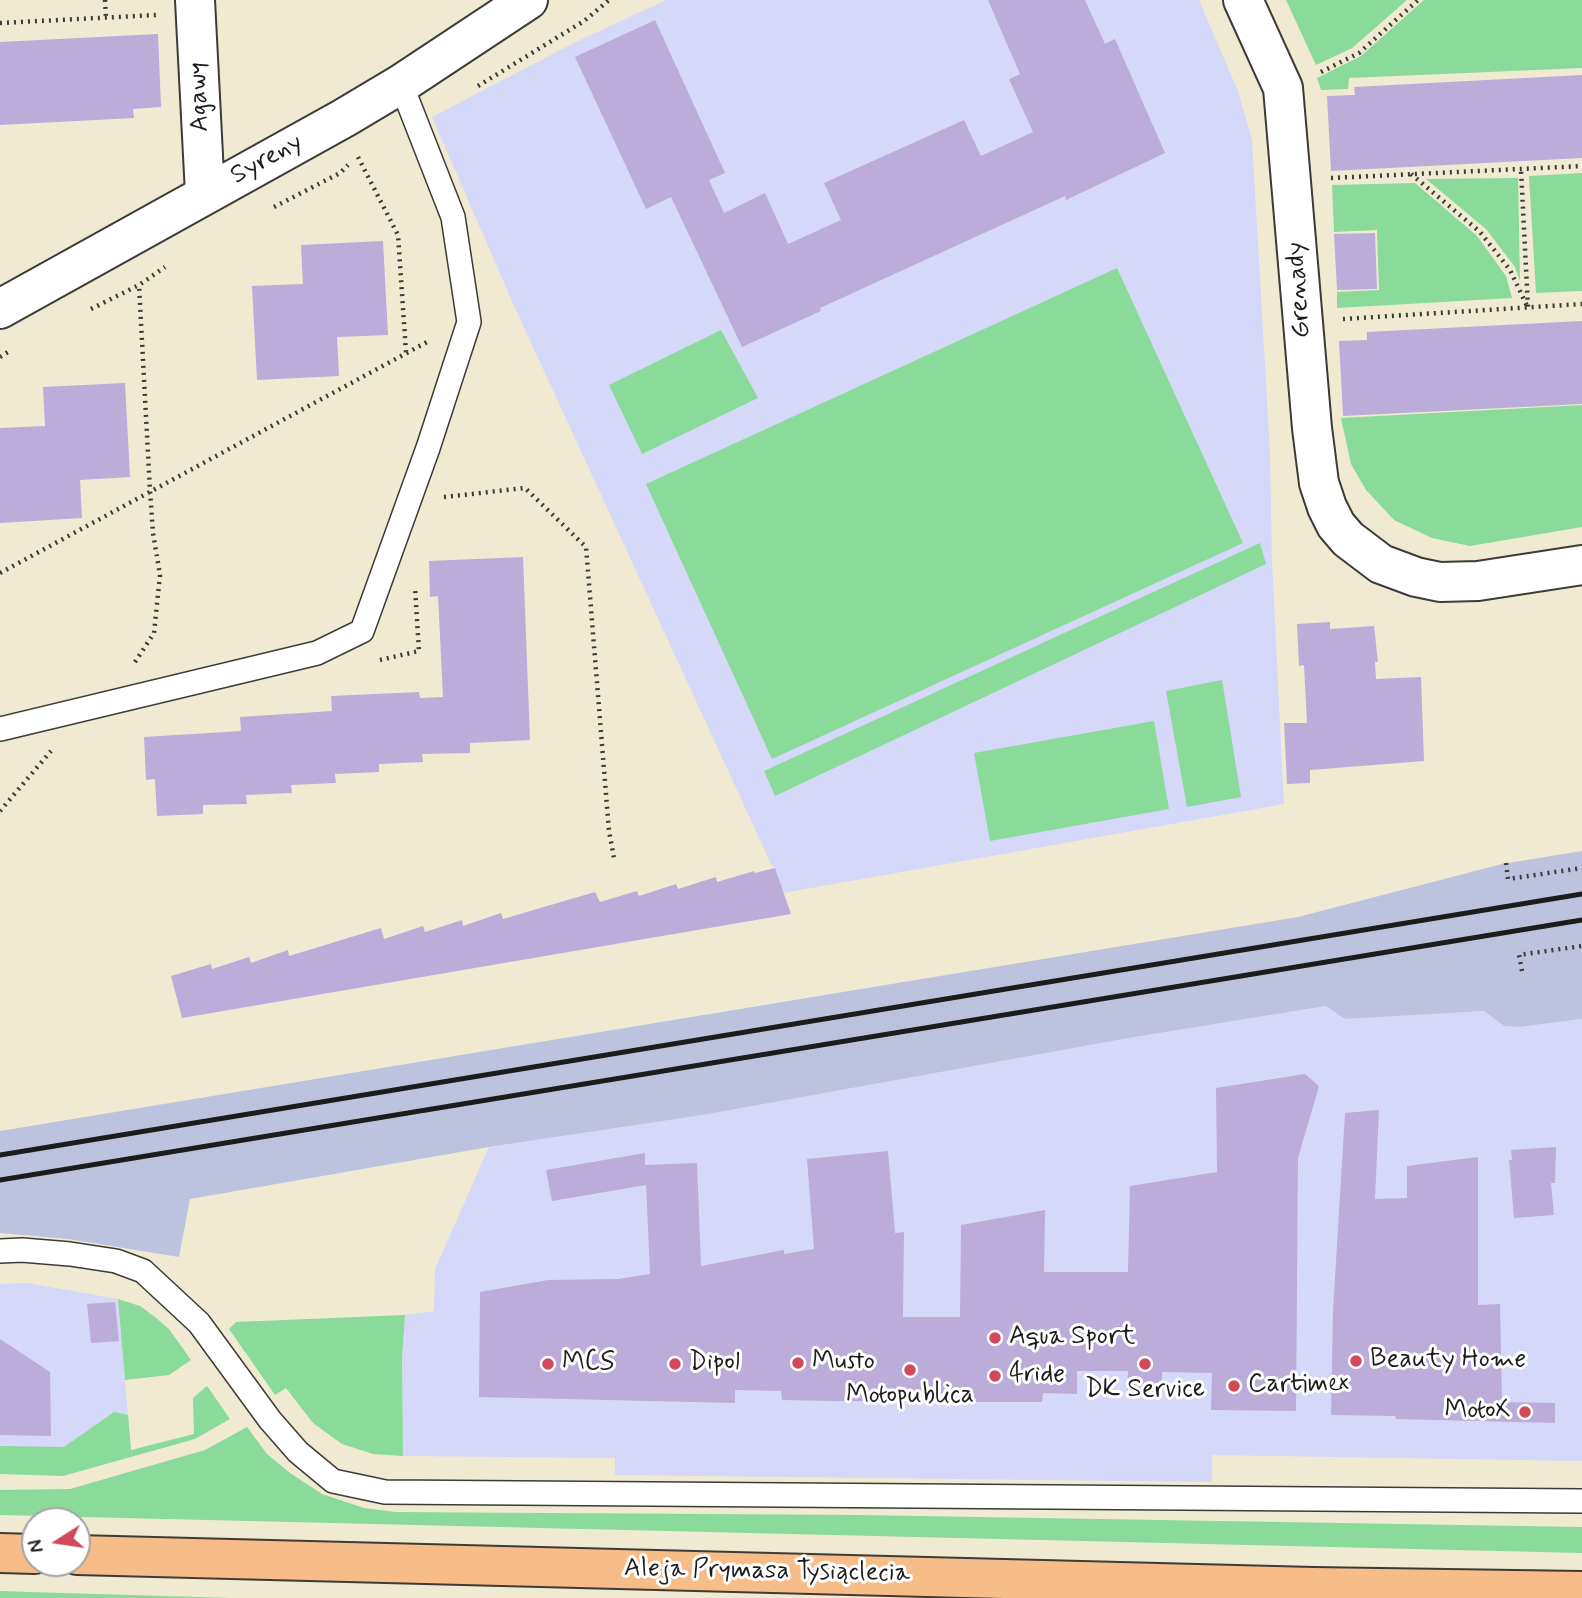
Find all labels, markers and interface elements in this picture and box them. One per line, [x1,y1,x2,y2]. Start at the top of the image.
street label: Agawy [183,61,217,133]
street label: Syreny [226,128,308,192]
street label: Grenady [1281,241,1319,339]
place label: Aqua Sport [1009,1322,1135,1354]
marker: Aqua Sport [987,1330,1003,1346]
place label: Beauty Home [1370,1345,1526,1377]
place label: Musto [812,1347,875,1379]
place label: MCS [562,1348,615,1380]
place label: Dipol [689,1348,740,1380]
marker: Beauty Home [1348,1353,1364,1369]
marker: Musto [790,1355,806,1371]
marker: MCS [540,1356,556,1372]
marker: Dipol [667,1356,683,1372]
marker: DK Service [1137,1356,1153,1372]
place label: 4ride [1009,1360,1065,1392]
marker: Motopublica [902,1362,918,1378]
marker: 4ride [987,1368,1003,1384]
place label: Cartimex [1248,1370,1349,1402]
place label: DK Service [1085,1375,1205,1407]
marker: Cartimex [1226,1378,1242,1394]
place label: Motopublica [846,1381,974,1413]
place label: MotoX [1445,1396,1511,1428]
marker: MotoX [1517,1404,1533,1420]
north arrow [21,1507,91,1577]
text: N [23,1537,50,1555]
street label: Aleja Prymasa Tysiąclecia [624,1554,910,1590]

